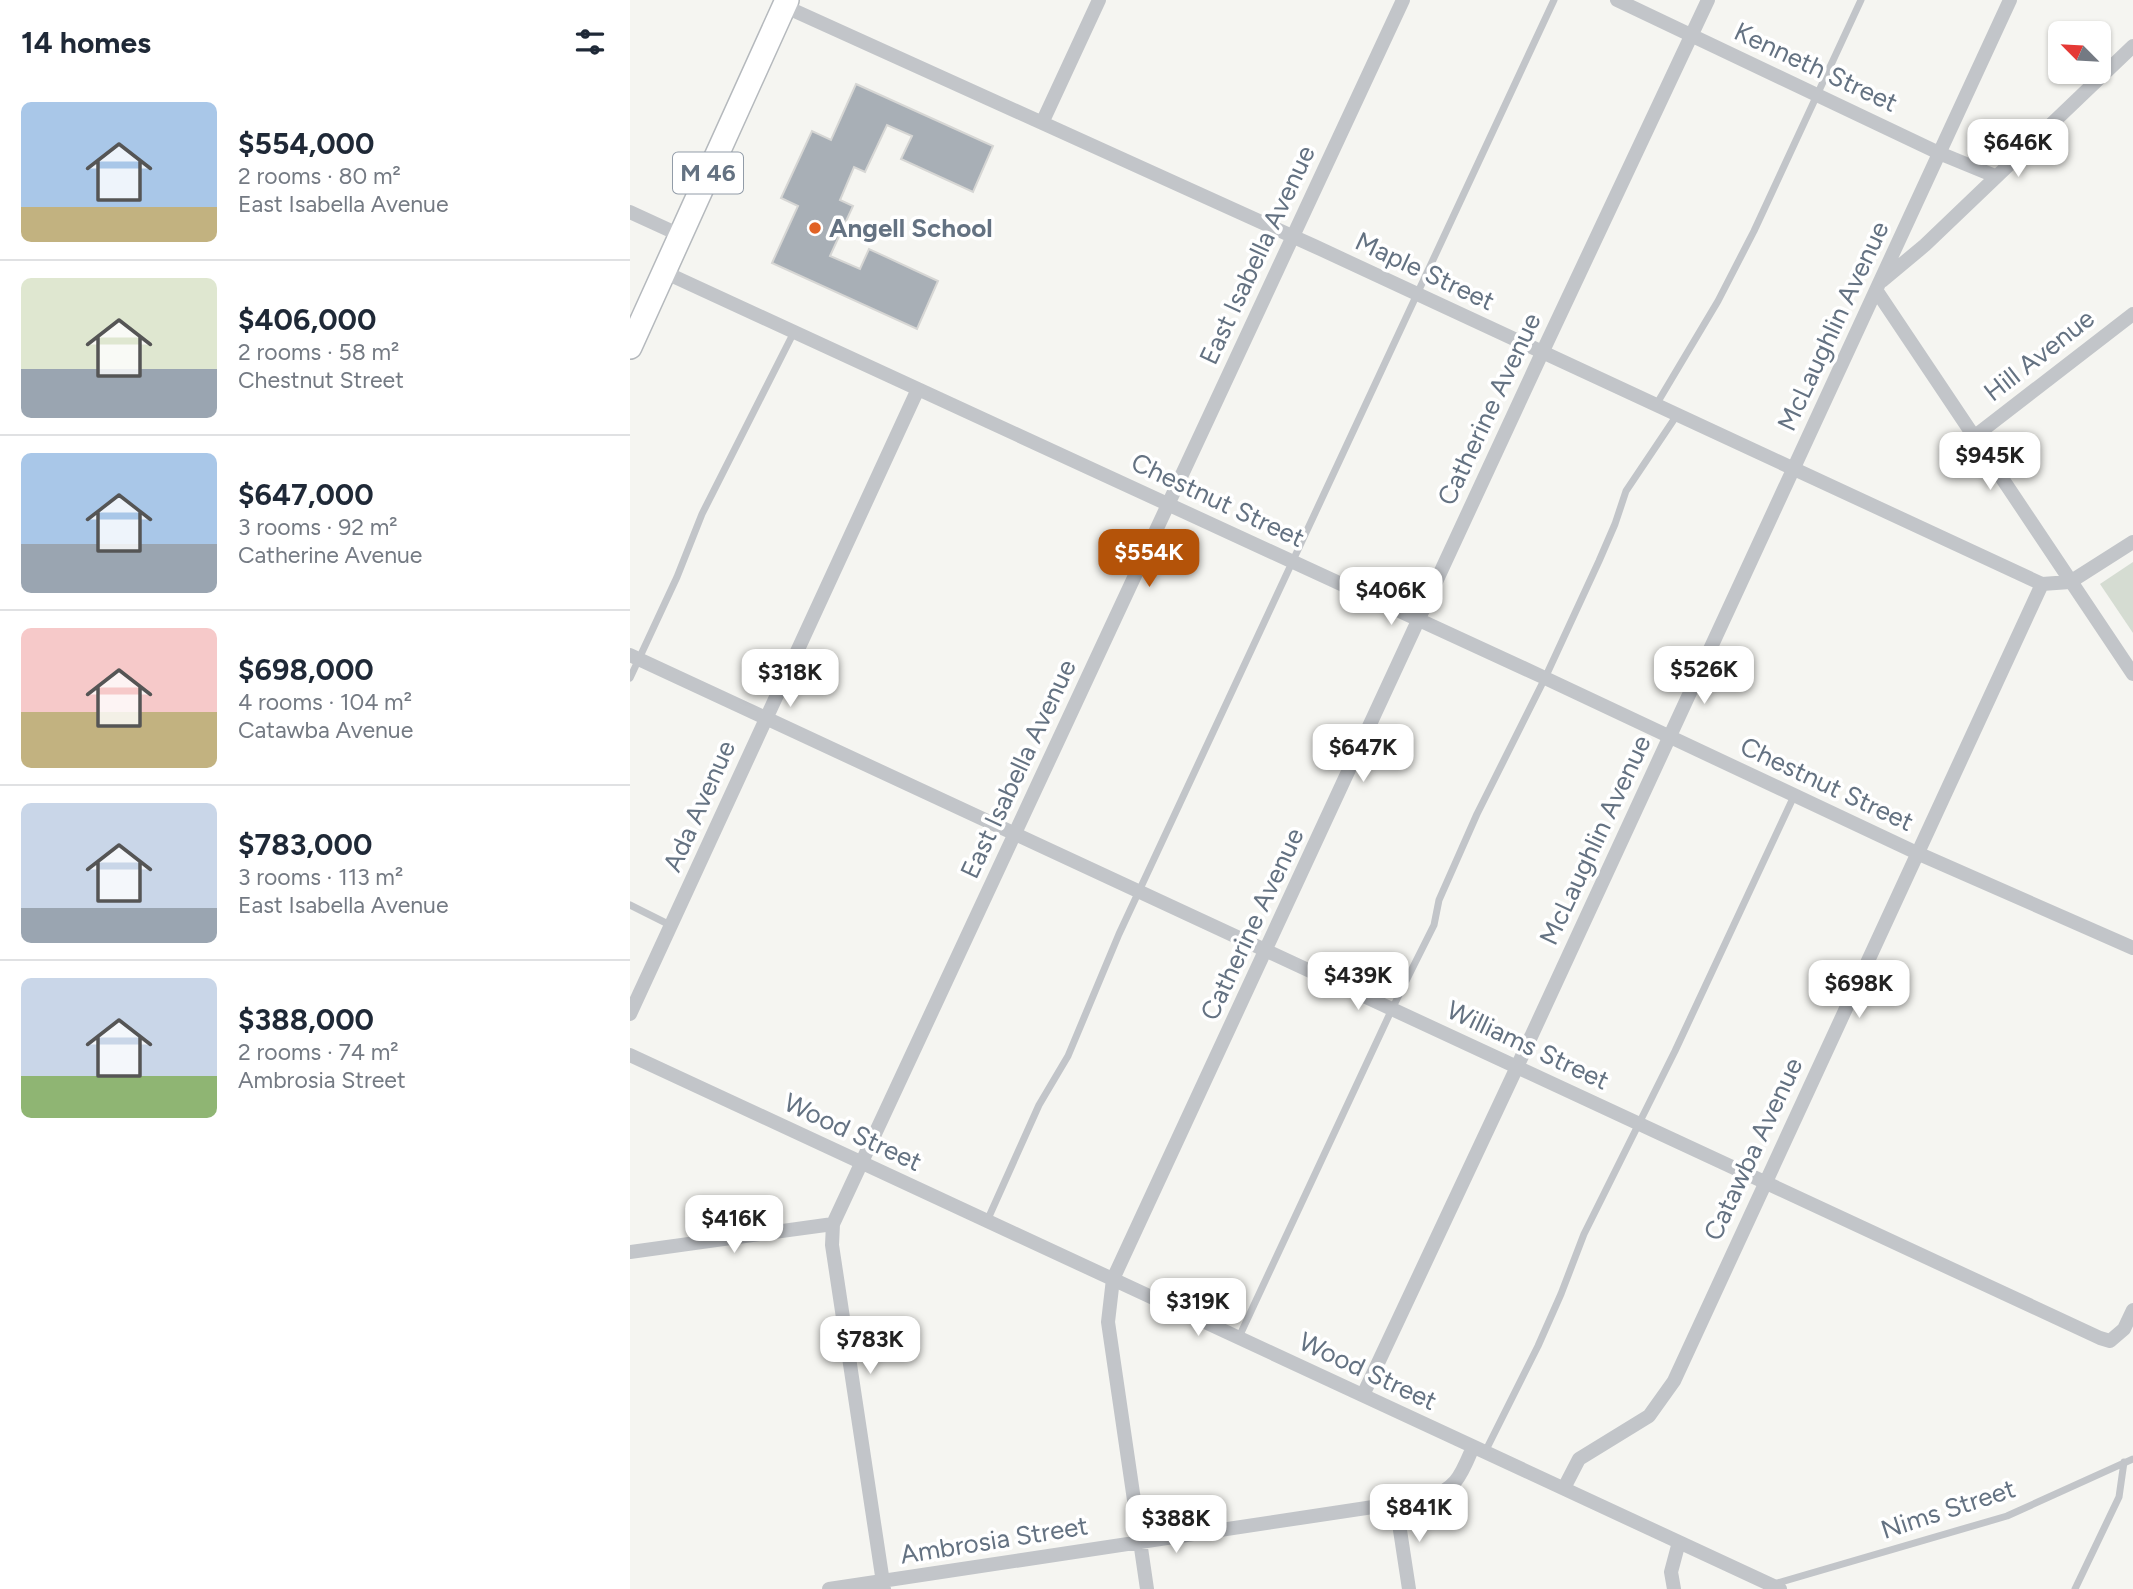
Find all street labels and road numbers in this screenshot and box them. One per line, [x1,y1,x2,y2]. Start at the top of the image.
street label: Kenneth Street [1729,15,1903,119]
street label: East Isabella Avenue [1192,140,1322,370]
road number: M 46 [673,153,743,194]
street label: McLaughlin Avenue [1770,216,1896,436]
street label: Maple Street [1350,225,1500,317]
street label: Hill Avenue [1977,302,2101,408]
street label: Catherine Avenue [1430,308,1548,510]
street label: Chestnut Street [1126,446,1310,554]
street label: East Isabella Avenue [953,654,1083,884]
street label: McLaughlin Avenue [1532,730,1658,950]
street label: Chestnut Street [1735,730,1919,838]
street label: Ada Avenue [656,735,742,877]
street label: Catherine Avenue [1193,823,1311,1025]
street label: Williams Street [1442,993,1614,1097]
street label: Catawba Avenue [1697,1052,1809,1246]
street label: Wood Street [779,1086,927,1178]
street label: Wood Street [1294,1325,1442,1417]
street label: Nims Street [1877,1472,2019,1546]
street label: Ambrosia Street [898,1509,1090,1571]

